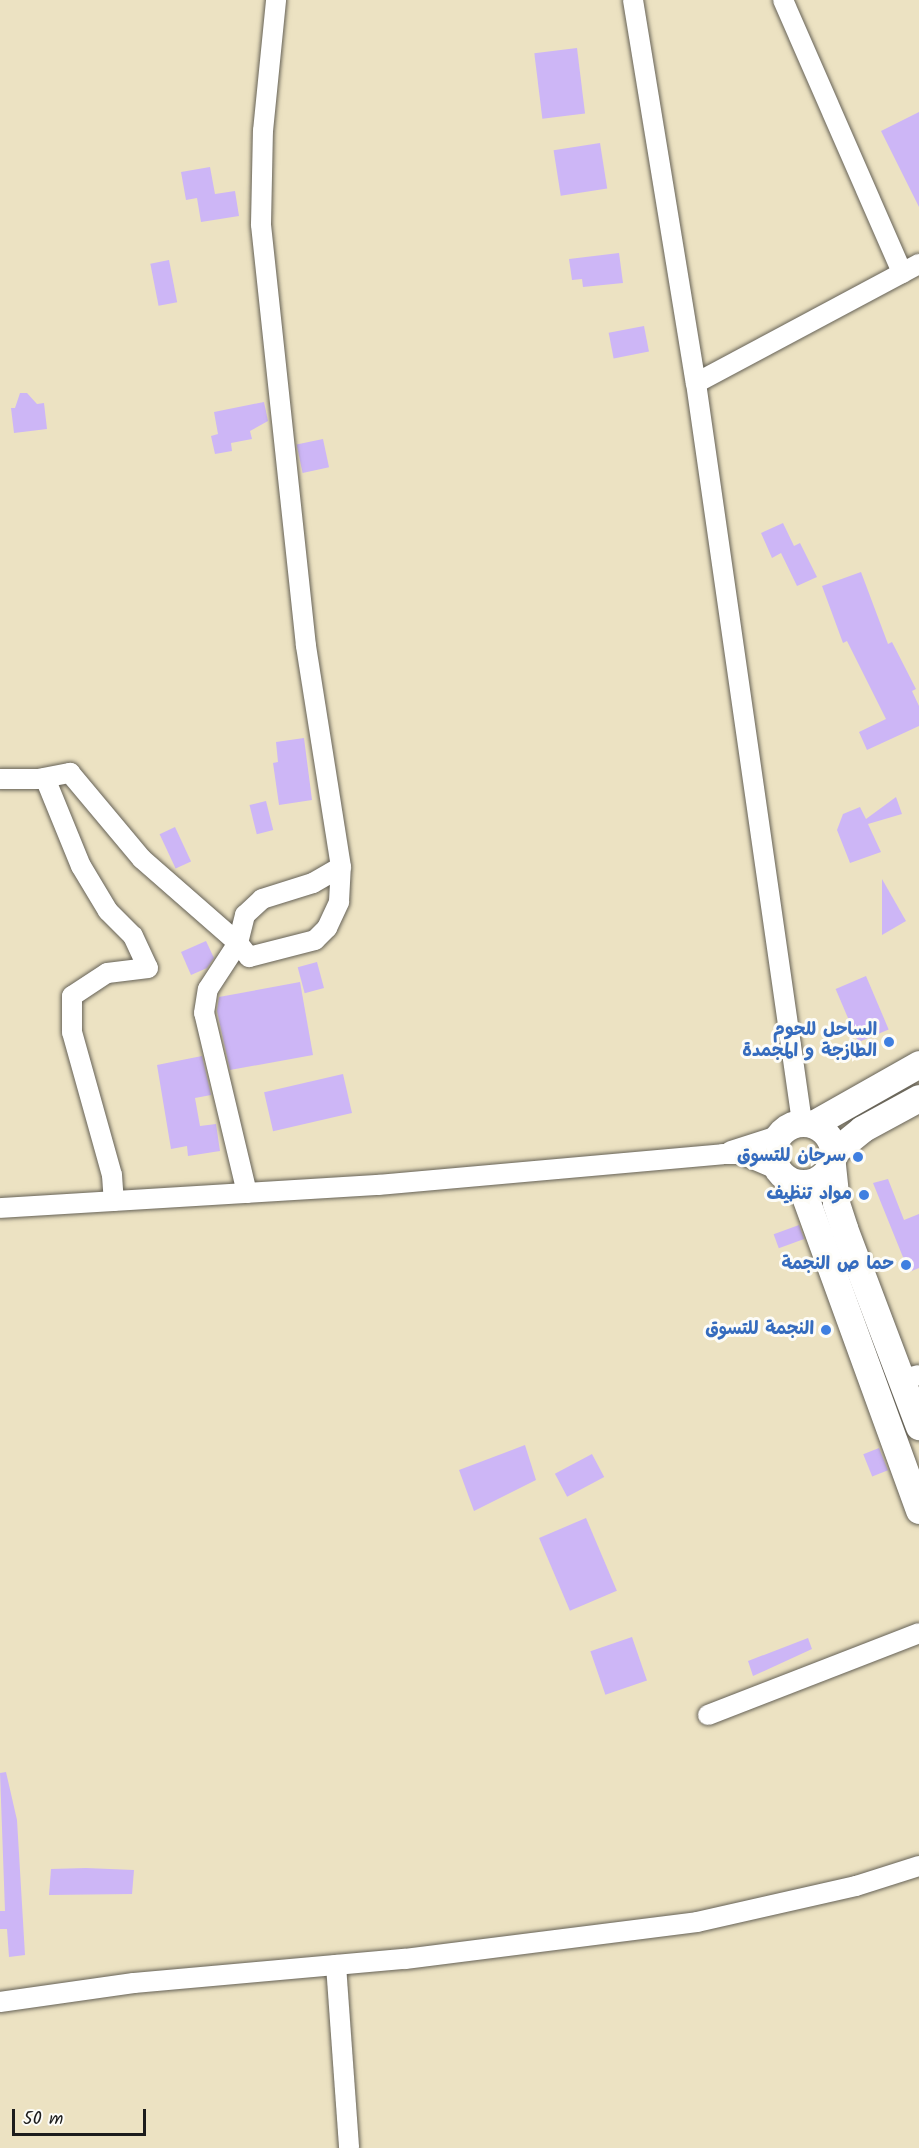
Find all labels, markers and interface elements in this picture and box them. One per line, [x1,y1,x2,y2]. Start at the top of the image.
place label: الساحل للحوم الطازجة و المجمدة [742,1021,877,1064]
marker: الساحل للحوم الطازجة و المجمدة [882,1035,896,1049]
place label: سرحان للتسوق [737,1146,846,1168]
marker: سرحان للتسوق [851,1150,865,1164]
place label: مواد تنظيف [767,1184,852,1206]
marker: مواد تنظيف [857,1188,871,1202]
place label: حما ص النجمة [781,1254,894,1276]
marker: حما ص النجمة [899,1258,913,1272]
place label: النجمة للتسوق [705,1319,814,1341]
marker: النجمة للتسوق [819,1323,833,1337]
scale bar [15,2097,148,2135]
text: 50 m [23,2105,63,2134]

